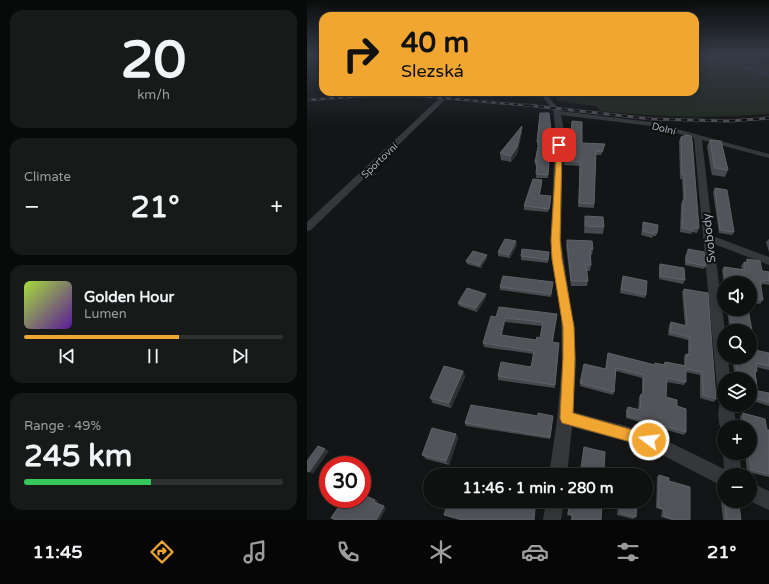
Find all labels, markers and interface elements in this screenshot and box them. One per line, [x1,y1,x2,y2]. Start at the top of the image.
text: 40 m [401,26,469,60]
icon: right [335,28,387,80]
text: 20 [121,29,186,92]
text: Slezská [401,60,464,82]
text: km/h [137,87,170,103]
street label: Dolní [650,120,678,138]
pin [542,128,576,162]
icon: arrive [548,134,570,156]
street label: Sportovní [359,140,401,181]
text: Climate [24,169,71,185]
text: 21° [131,189,180,226]
text: − [24,194,40,220]
text: + [271,194,283,220]
street label: Svobody [699,212,719,263]
map controls [717,276,757,508]
button: sound [717,276,757,316]
text: Golden Hour [84,288,174,306]
text: Lumen [84,306,127,322]
button: search [717,324,757,364]
icon: previous [56,345,78,367]
icon: pause [142,345,164,367]
icon: next [229,345,251,367]
button: layers [717,372,757,412]
text: Range · 49% [24,418,101,434]
position arrow [628,419,670,461]
button: + [717,420,757,460]
text: 245 km [24,438,132,475]
speed limit sign: 30 [319,456,371,508]
button: − [717,468,757,508]
text: 11:46 · 1 min · 280 m [463,479,613,497]
icon: directions [148,538,176,566]
icon: music [241,538,269,566]
icon: phone [334,538,362,566]
icon: climate [427,538,455,566]
icon: car [521,538,549,566]
icon: filters [614,538,642,566]
text: 11:45 [33,541,83,563]
text: 21° [707,541,736,563]

